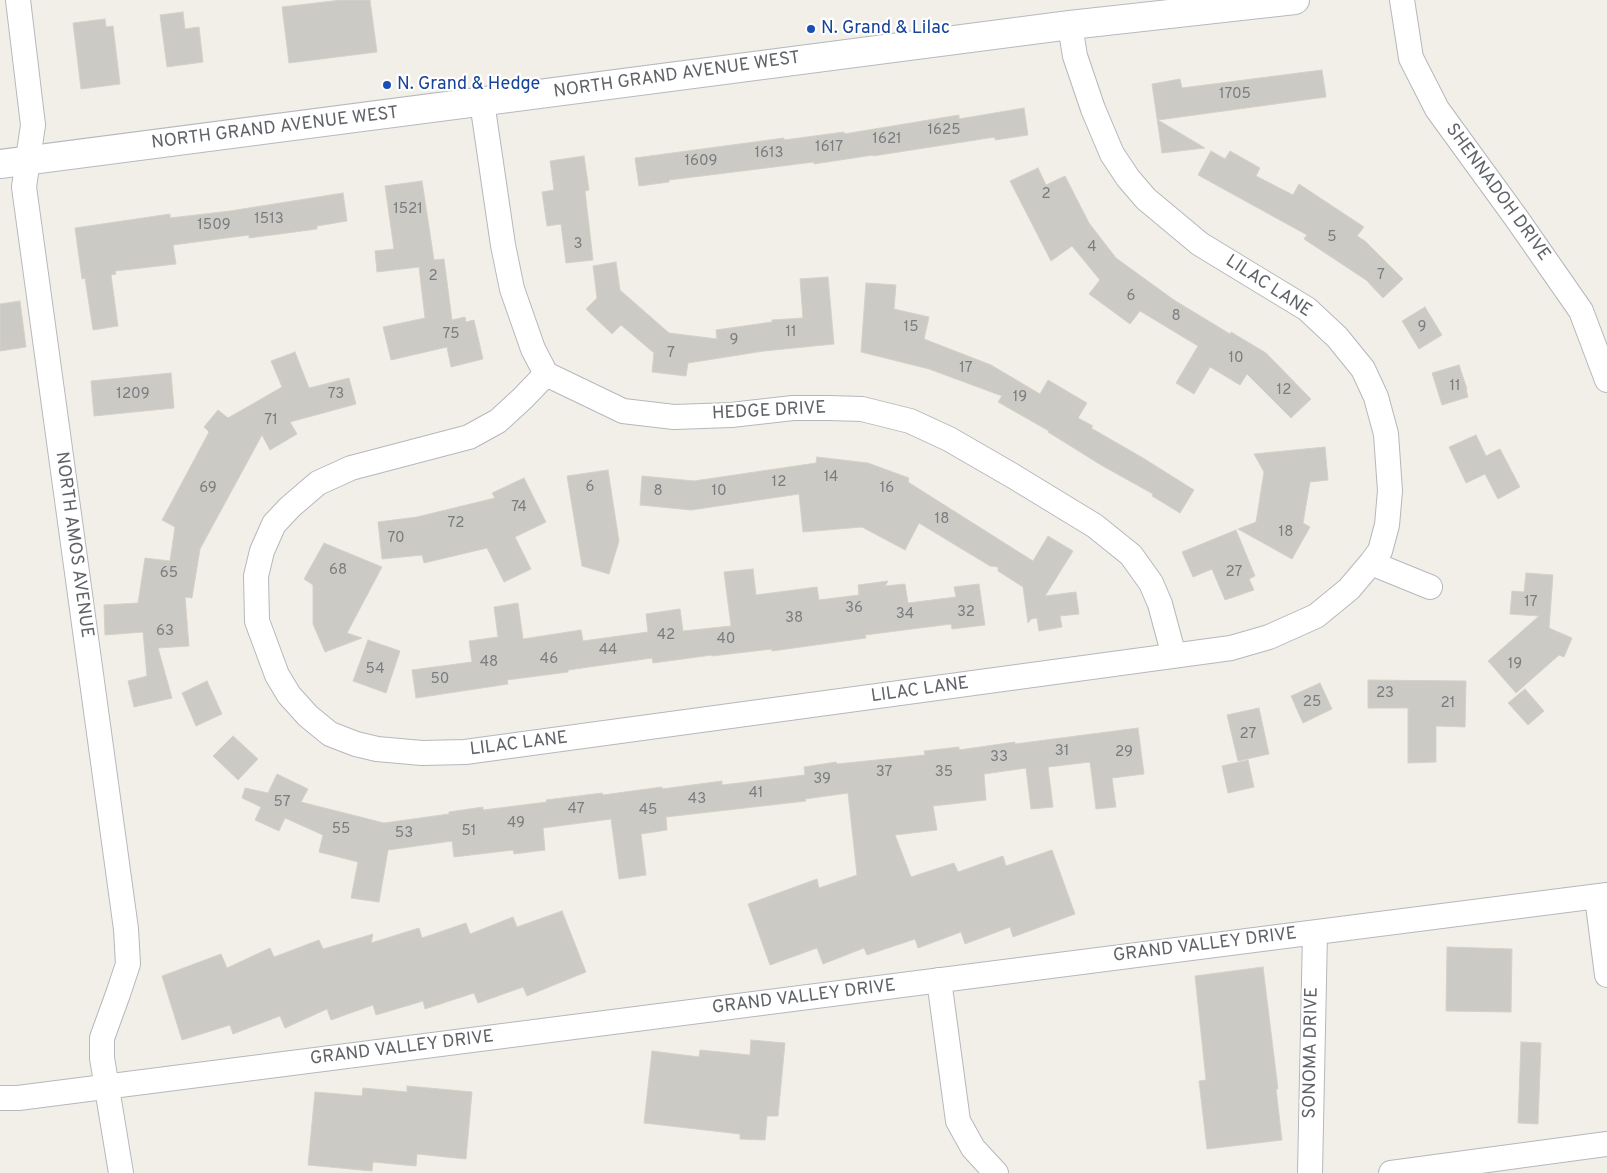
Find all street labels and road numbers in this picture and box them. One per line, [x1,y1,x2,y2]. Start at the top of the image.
street label: NORTH GRAND AVENUE WEST [552,48,802,104]
street label: NORTH GRAND AVENUE WEST [150,103,400,155]
street label: SHENNADOH DRIVE [1440,120,1554,266]
street label: LILAC LANE [1221,251,1315,323]
street label: HEDGE DRIVE [711,398,827,426]
street label: NORTH AMOS AVENUE [49,451,97,639]
street label: LILAC LANE [870,673,970,709]
street label: LILAC LANE [469,728,569,762]
street label: GRAND VALLEY DRIVE [1112,924,1298,968]
street label: GRAND VALLEY DRIVE [711,976,897,1020]
street label: SONOMA DRIVE [1300,987,1324,1119]
street label: GRAND VALLEY DRIVE [309,1027,495,1071]

